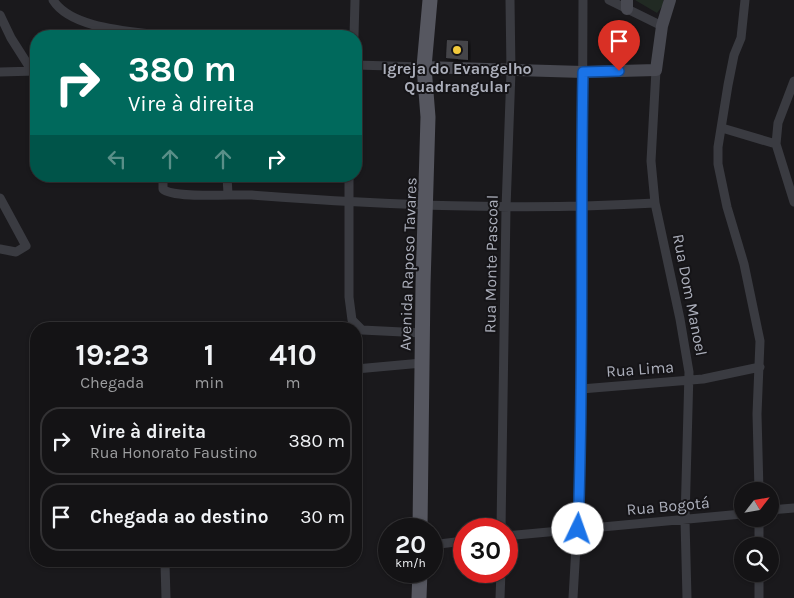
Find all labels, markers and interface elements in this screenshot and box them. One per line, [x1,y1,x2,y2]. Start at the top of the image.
pin [598,20,640,71]
icon: arrive [605,27,633,55]
marker: Igreja do Evangelho Quadrangular [451,44,463,56]
text: 380 m [128,49,237,90]
icon: right [45,50,110,115]
place label: Igreja do Evangelho Quadrangular [382,59,532,96]
text: Vire à direita [128,91,255,117]
icon: left [103,145,131,173]
icon: ahead [156,145,184,173]
icon: ahead [209,145,237,173]
icon: right [262,145,290,173]
street label: Avenida Raposo Tavares [395,177,421,351]
street label: Rua Monte Pascoal [480,195,502,333]
street label: Rua Dom Manoel [669,233,711,357]
text: 19:23 [75,337,149,373]
text: 1 [204,337,215,373]
text: 410 [269,337,317,373]
street label: Rua Lima [605,357,675,381]
text: Chegada [80,373,144,392]
text: min [194,373,224,392]
text: m [285,373,300,392]
text: Vire à direita [90,421,206,443]
icon: right [47,427,75,455]
text: 380 m [289,430,345,452]
text: Rua Honorato Faustino [90,443,257,462]
north arrow [734,482,779,528]
map controls [734,482,779,582]
street label: Rua Bogotá [626,493,710,519]
position arrow [551,502,603,554]
icon: arrive [47,503,75,531]
text: Chegada ao destino [90,506,268,528]
text: 30 m [300,506,345,528]
speed limit sign: 30 [453,518,518,583]
text: 20 [395,530,426,559]
button: search [734,537,779,582]
text: km/h [395,556,426,570]

